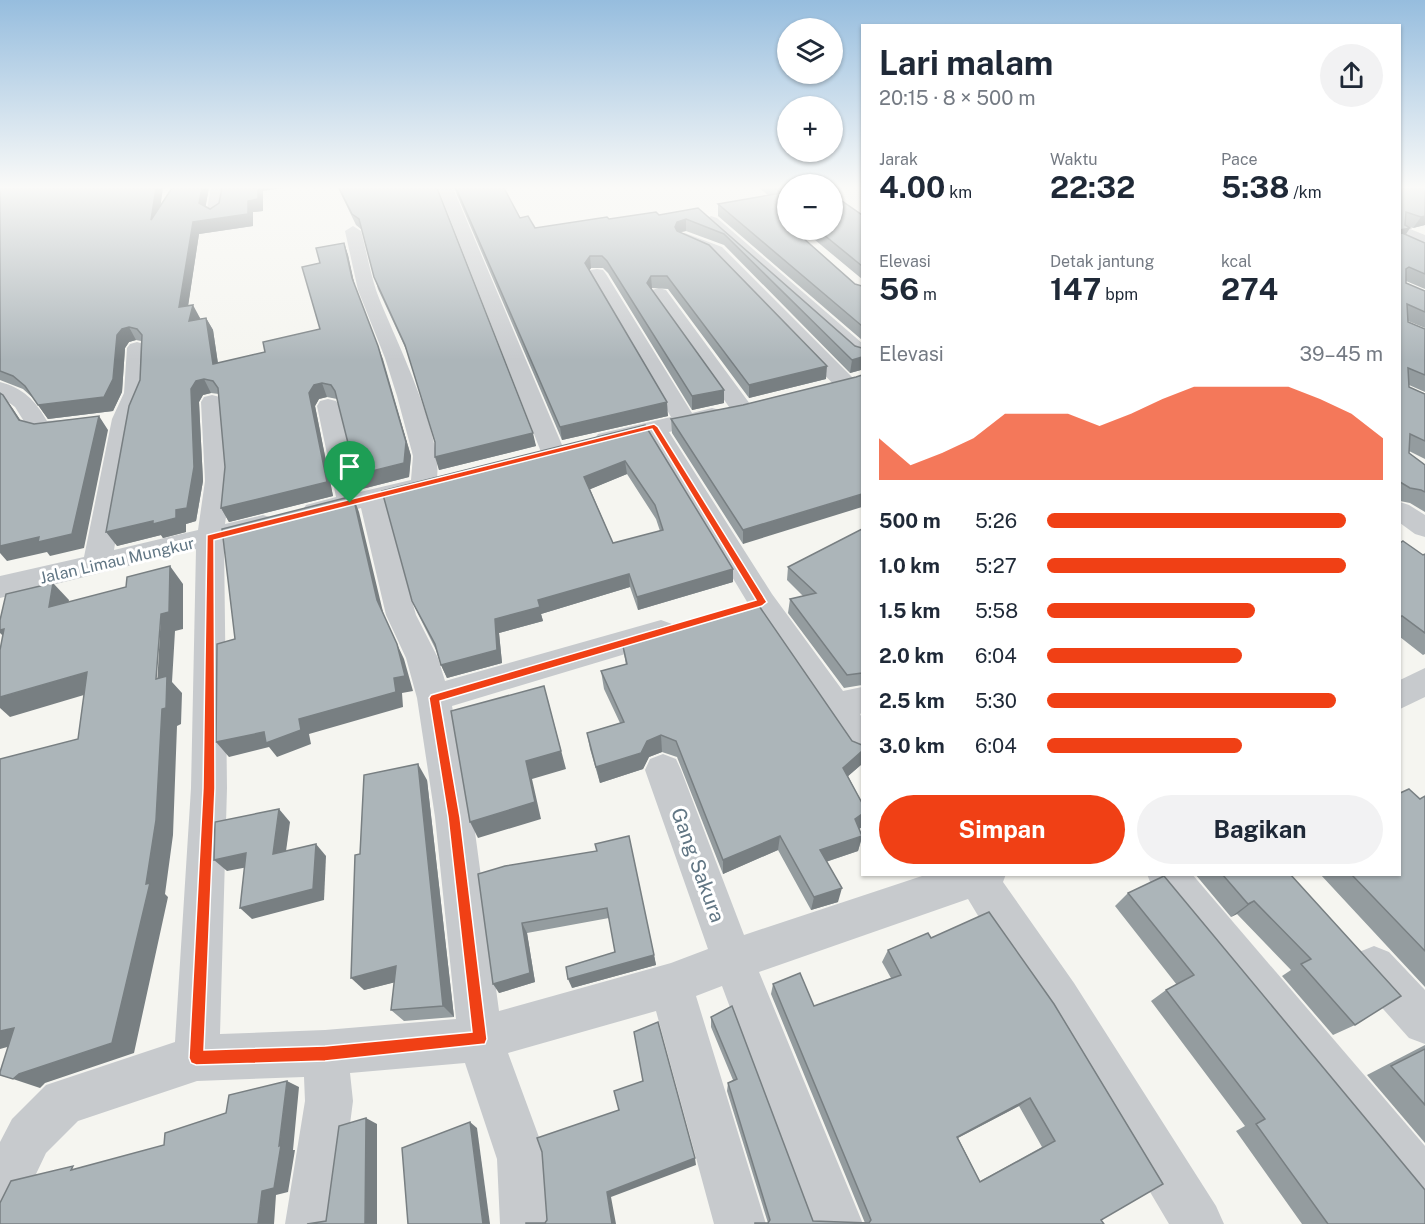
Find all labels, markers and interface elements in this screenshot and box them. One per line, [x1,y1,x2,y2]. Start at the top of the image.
map controls [777,18,843,240]
button: layers [777,18,843,84]
text: Lari malam [879,44,1053,82]
button: share [1320,44,1383,107]
text: 20:15 · 8 × 500 m [879,86,1036,110]
button: + [777,96,843,162]
text: Jarak [879,150,918,169]
text: Waktu [1050,150,1098,169]
text: Pace [1221,150,1258,169]
text: 4.00 [879,169,945,205]
text: 22:32 [1050,169,1135,205]
text: 5:38 [1221,169,1289,205]
button: − [777,174,843,240]
text: km [945,183,972,202]
text: /km [1289,183,1322,202]
text: Elevasi [879,252,931,271]
text: Detak jantung [1050,252,1154,271]
text: kcal [1221,252,1252,271]
text: 56 [879,271,919,307]
text: 147 [1050,271,1101,307]
text: 274 [1221,271,1278,307]
text: m [919,285,937,304]
text: bpm [1101,285,1138,304]
text: Elevasi [879,342,944,366]
text: 39–45 m [1300,342,1383,366]
pin [324,441,375,503]
icon: arrive [333,450,366,483]
text: 500 m [879,509,941,533]
text: 5:26 [975,509,1017,533]
street label: Jalan Limau Mungkur [38,533,196,588]
text: 1.0 km [879,554,940,578]
text: 5:27 [975,554,1017,578]
text: 1.5 km [879,599,940,623]
text: 5:58 [975,599,1018,623]
text: 2.0 km [879,644,944,668]
text: 6:04 [975,644,1017,668]
text: 2.5 km [879,689,945,713]
text: 5:30 [975,689,1017,713]
text: 3.0 km [879,734,945,758]
text: 6:04 [975,734,1017,758]
button: Simpan [879,795,1125,864]
button: Bagikan [1137,795,1383,864]
street label: Gang Sakura [666,804,730,926]

